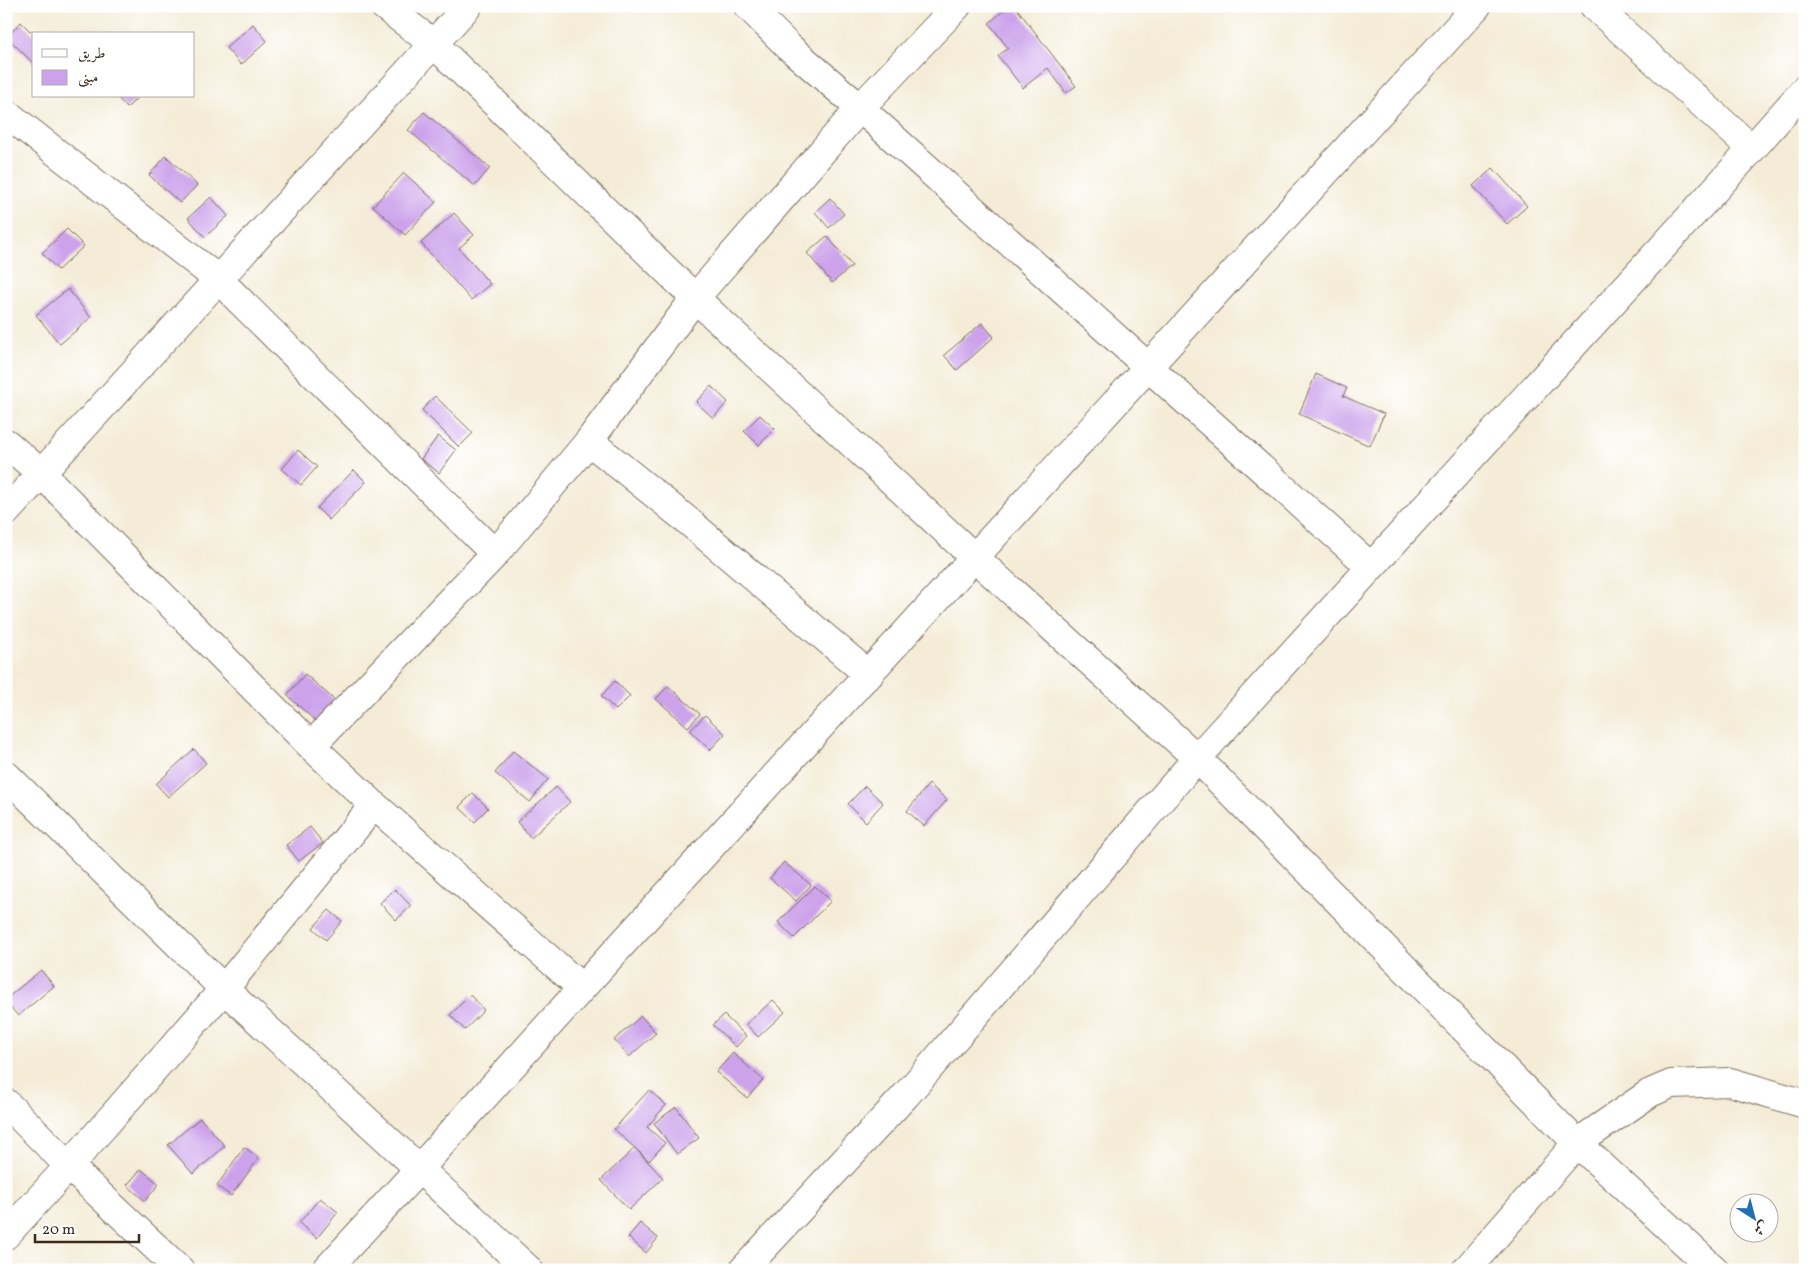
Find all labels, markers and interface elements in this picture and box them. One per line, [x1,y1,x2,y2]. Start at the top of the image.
legend [32,32,195,98]
text: طريق [78,44,105,65]
text: مبنى [78,68,98,89]
north arrow [1728,1194,1778,1244]
scale bar [35,1211,139,1243]
text: ش [1749,1216,1772,1239]
text: 20 m [42,1220,75,1241]

